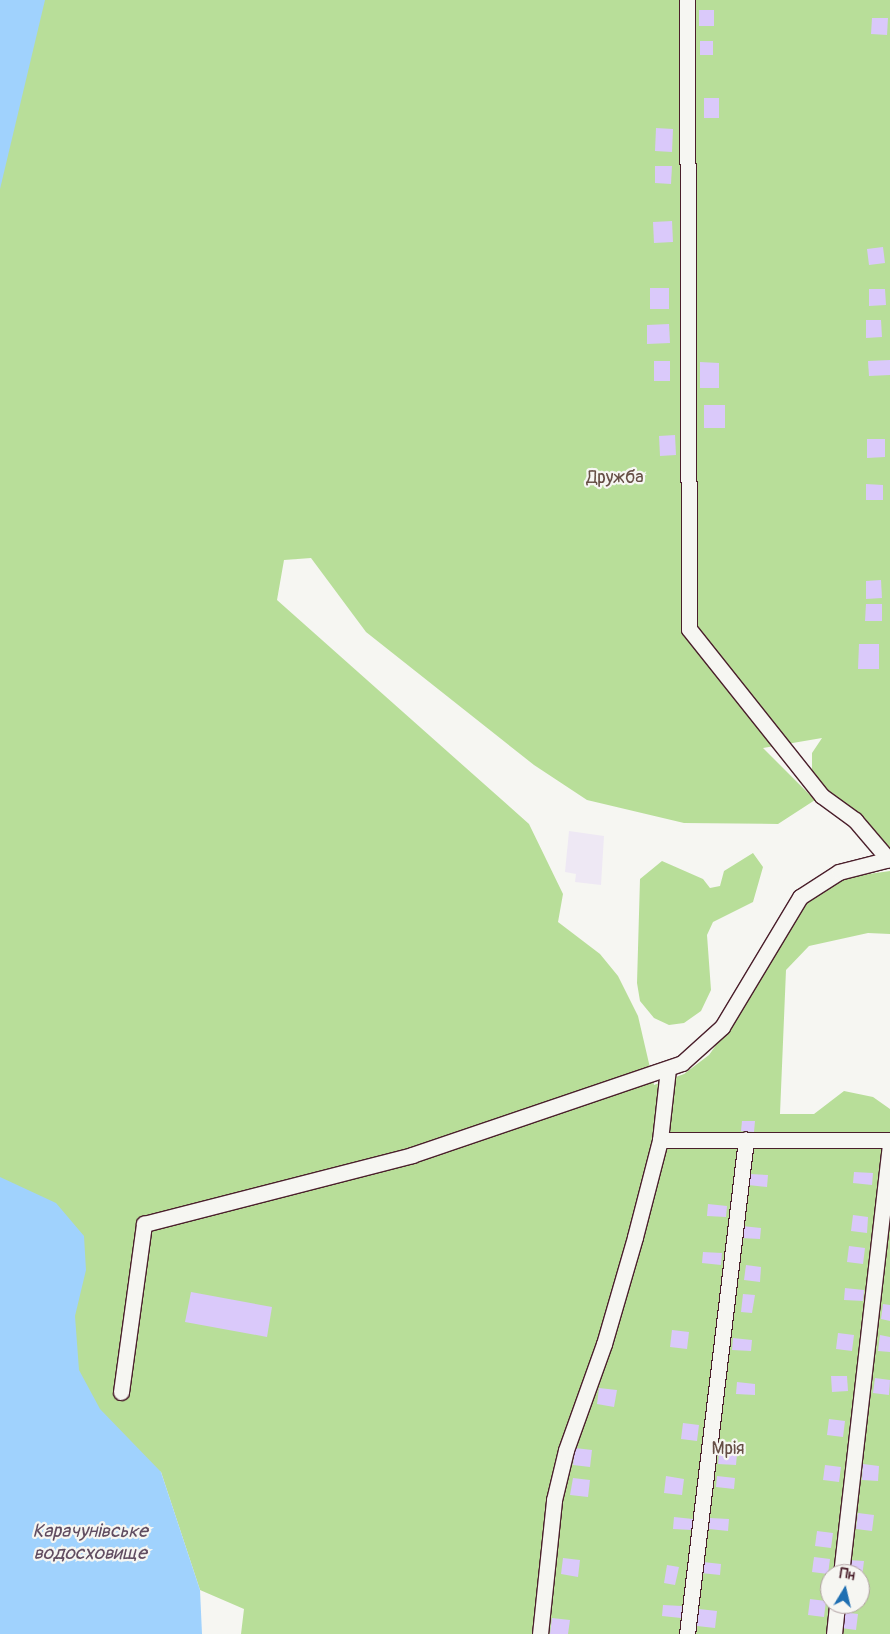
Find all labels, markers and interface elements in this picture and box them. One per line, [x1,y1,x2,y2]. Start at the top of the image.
park label: Дружба [586,467,644,489]
park label: Мрія [711,1438,745,1460]
water label: Карачунівське водосховище [32,1521,148,1565]
north arrow [820,1564,870,1614]
text: Пн [838,1565,856,1584]

